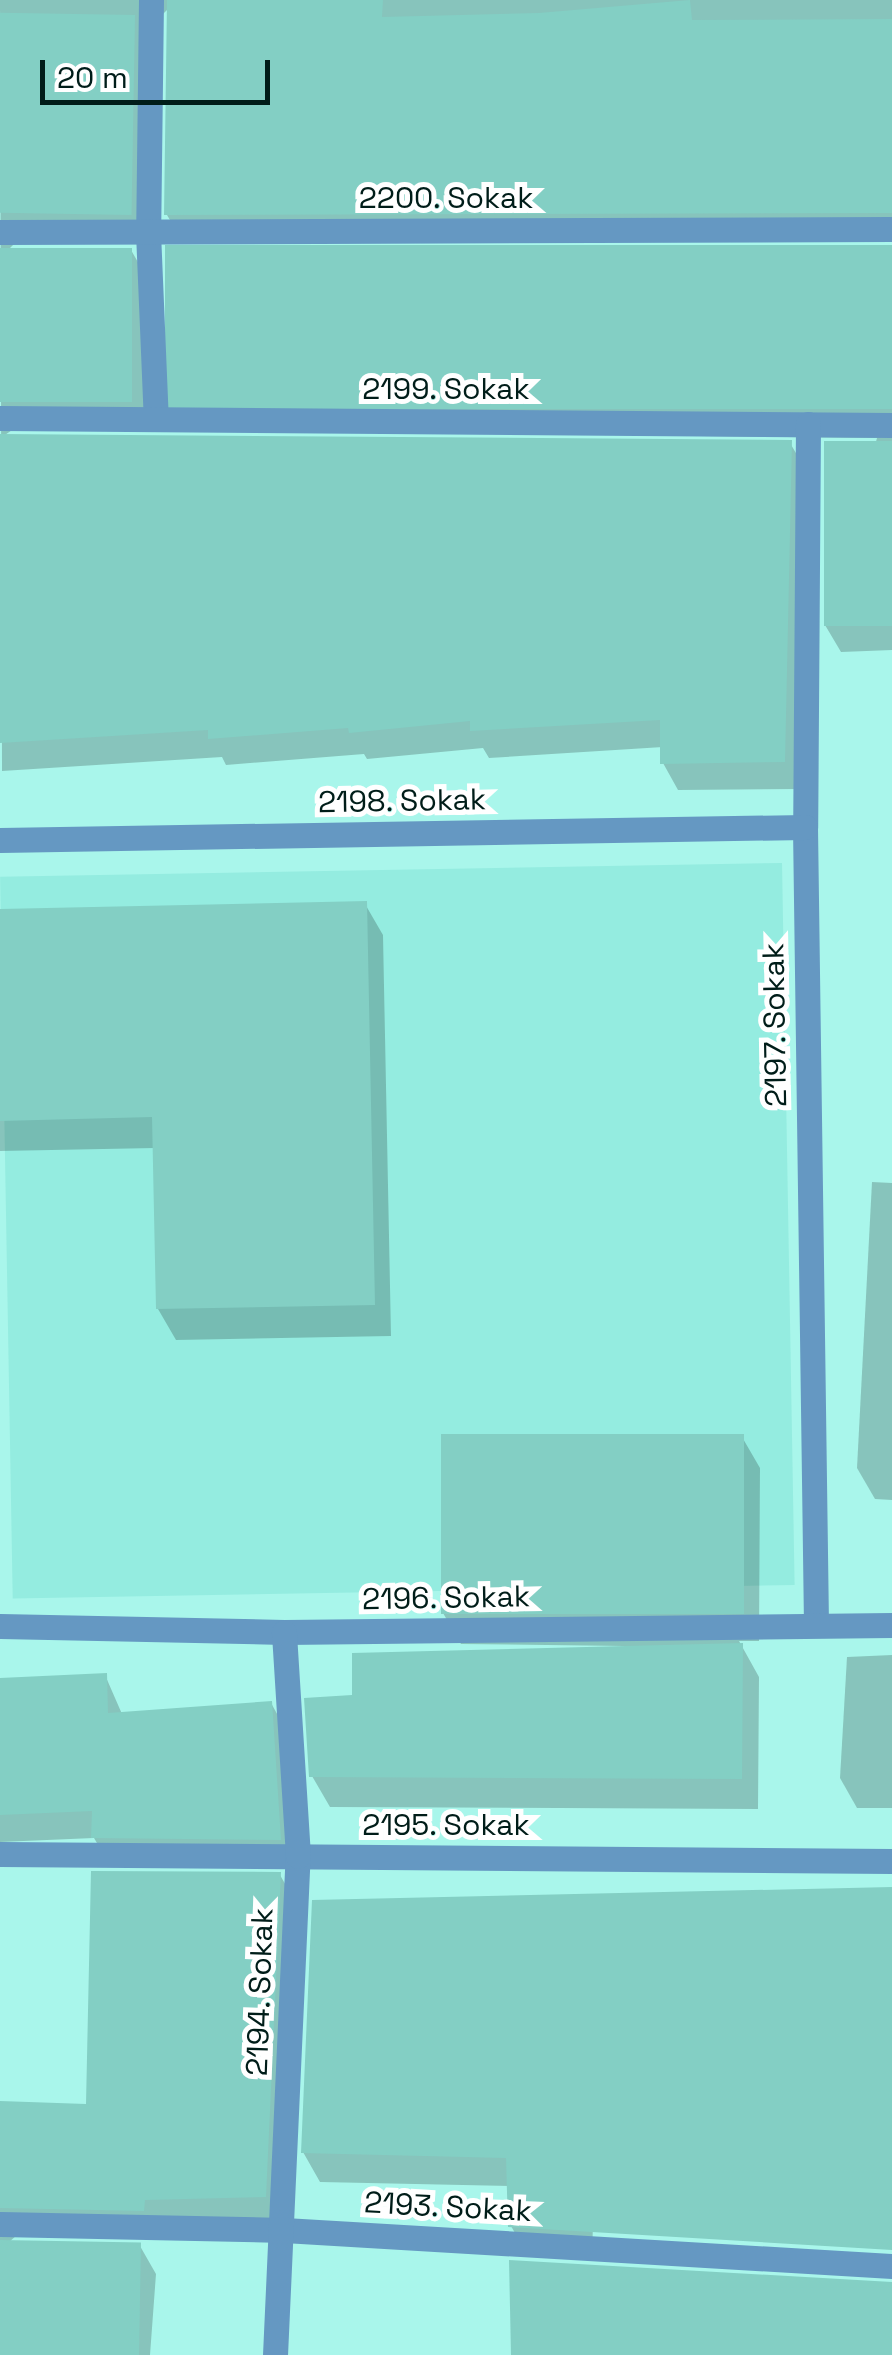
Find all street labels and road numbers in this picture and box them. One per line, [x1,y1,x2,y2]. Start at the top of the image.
street label: 2200. Sokak [358,180,534,216]
street label: 2199. Sokak [362,371,530,407]
street label: 2198. Sokak [317,782,487,820]
street label: 2197. Sokak [756,942,794,1108]
street label: 2196. Sokak [361,1579,531,1617]
street label: 2195. Sokak [362,1807,530,1843]
street label: 2194. Sokak [239,1907,281,2077]
street label: 2193. Sokak [363,2185,533,2229]

